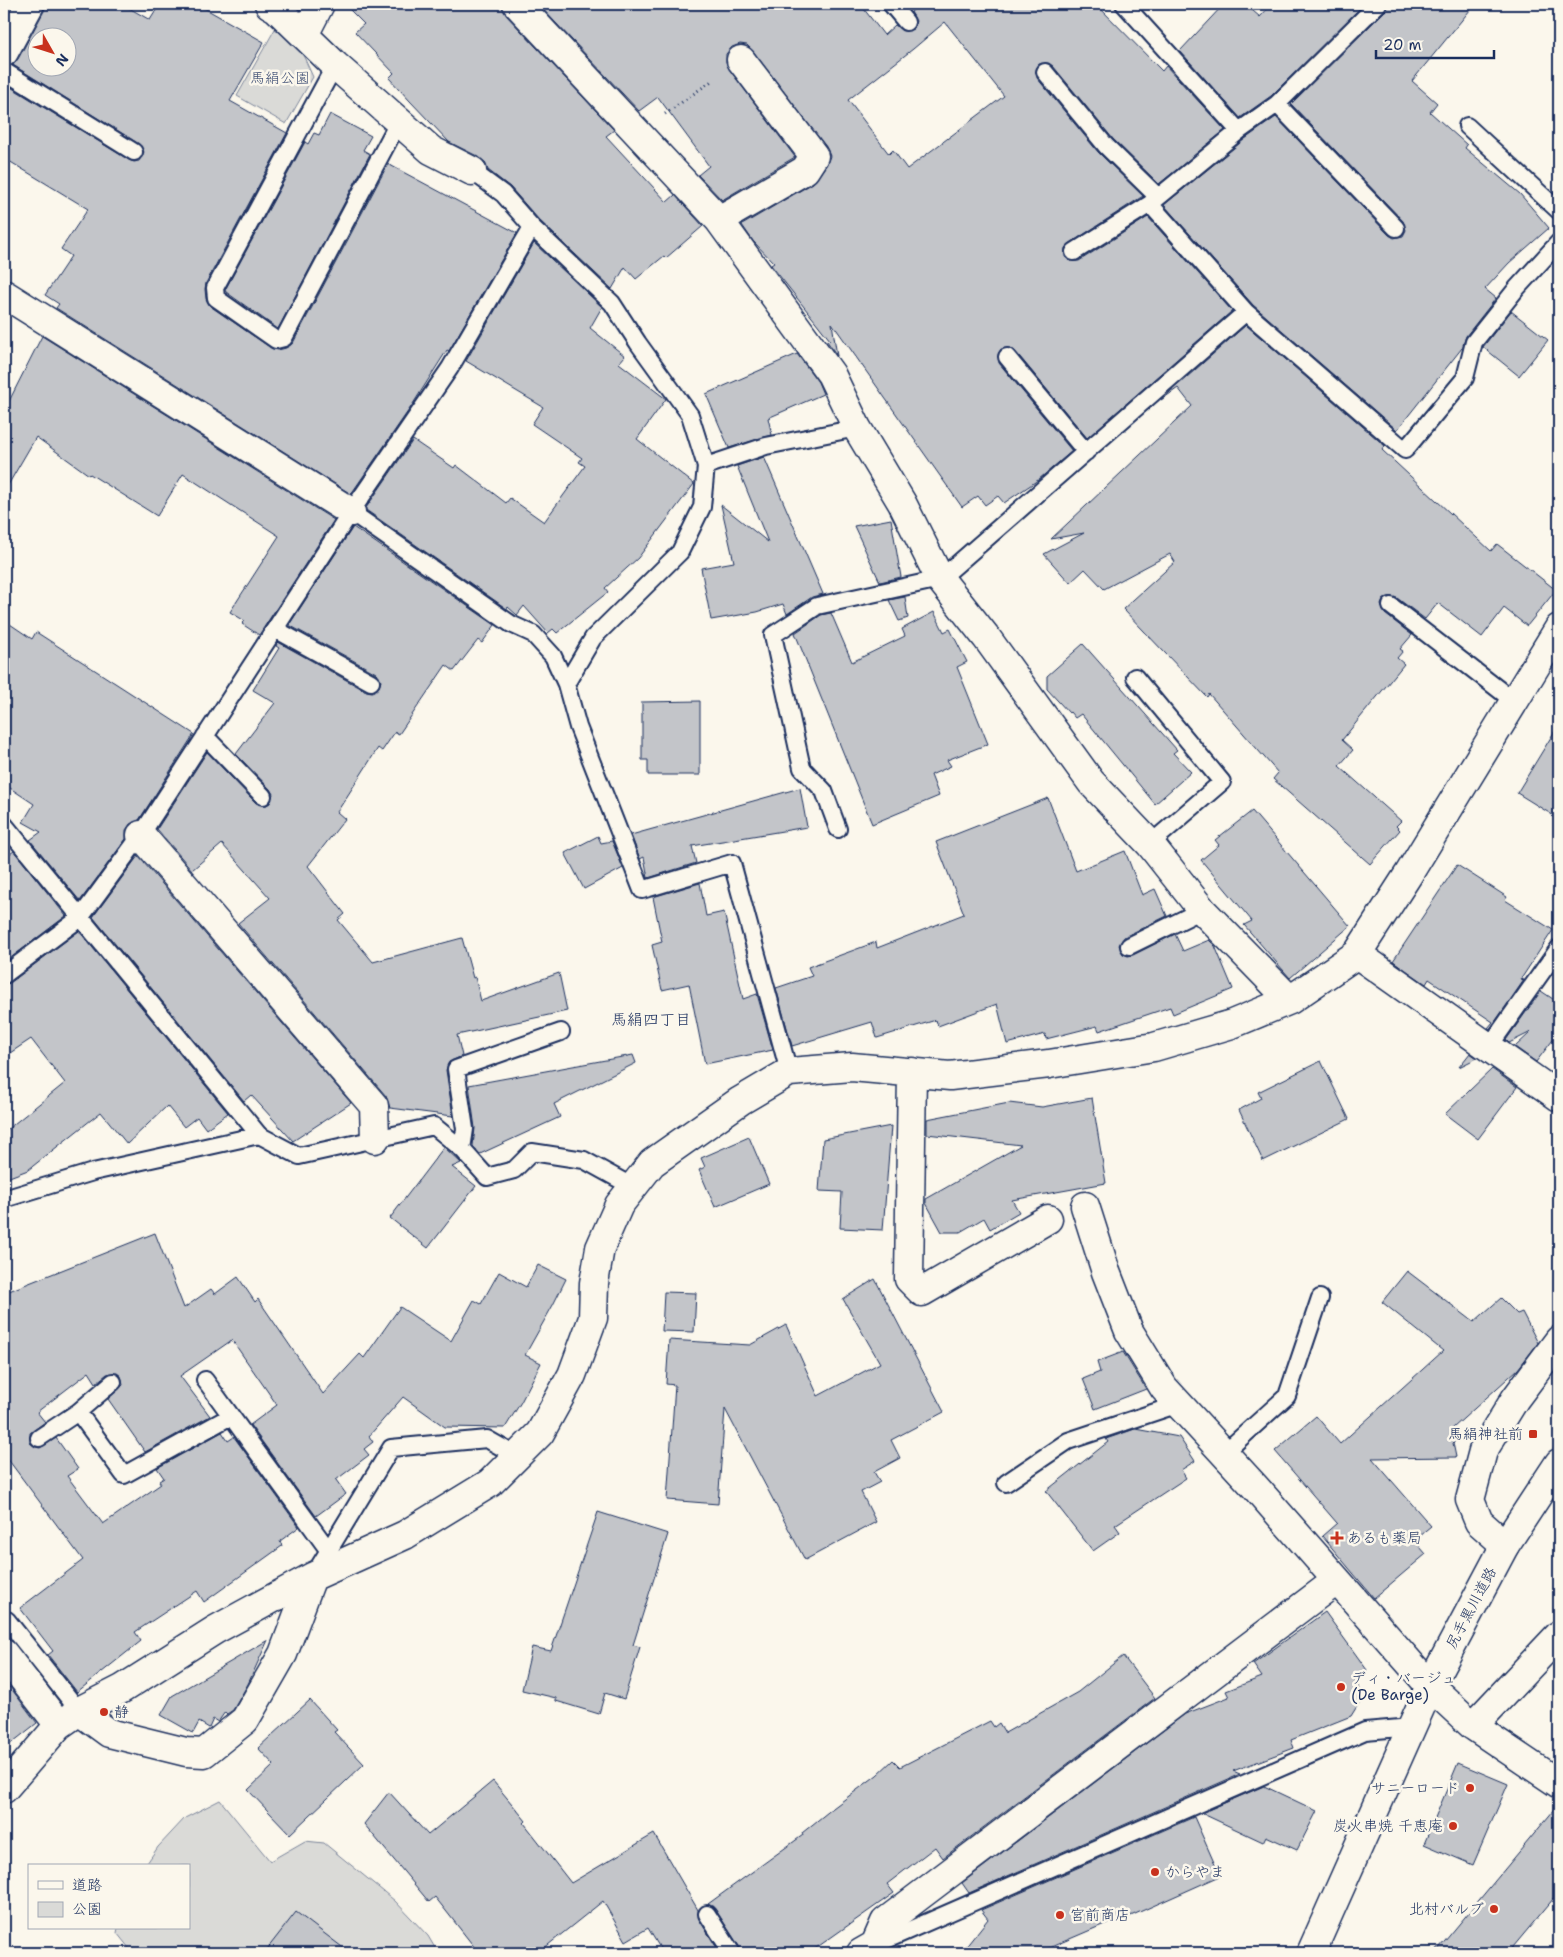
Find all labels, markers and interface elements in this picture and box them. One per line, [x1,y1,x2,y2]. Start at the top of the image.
north arrow [28,28,78,78]
scale bar [1376,28,1493,60]
text: 20 m [1383,35,1422,55]
text: N [52,50,73,70]
park label: 馬絹公園 [250,68,310,88]
district label: 馬絹四丁目 [611,1009,691,1030]
place label: 馬絹神社前 [1448,1424,1523,1444]
marker: 馬絹神社前 [1527,1428,1539,1440]
place label: あるも薬局 [1347,1528,1422,1548]
marker: あるも薬局 [1331,1532,1343,1544]
street label: 尻手黒川道路 [1441,1564,1501,1652]
place label: ディ・バージュ (De Barge) [1351,1668,1456,1705]
marker: ディ・バージュ (De Barge) [1335,1681,1347,1693]
place label: 静 [114,1702,129,1722]
marker: 静 [98,1706,110,1718]
place label: サニーロード [1371,1778,1460,1798]
marker: サニーロード [1464,1782,1476,1794]
place label: 炭火串焼 千恵庵 [1333,1816,1443,1836]
marker: 炭火串焼 千恵庵 [1447,1820,1459,1832]
place label: からやま [1165,1862,1225,1882]
legend [28,1864,190,1930]
marker: からやま [1149,1866,1161,1878]
text: 道路 [72,1875,102,1895]
text: 公園 [72,1899,102,1919]
place label: 北村バルブ [1409,1899,1484,1919]
marker: 北村バルブ [1488,1903,1500,1915]
place label: 宮前商店 [1070,1905,1130,1925]
marker: 宮前商店 [1054,1909,1066,1921]

